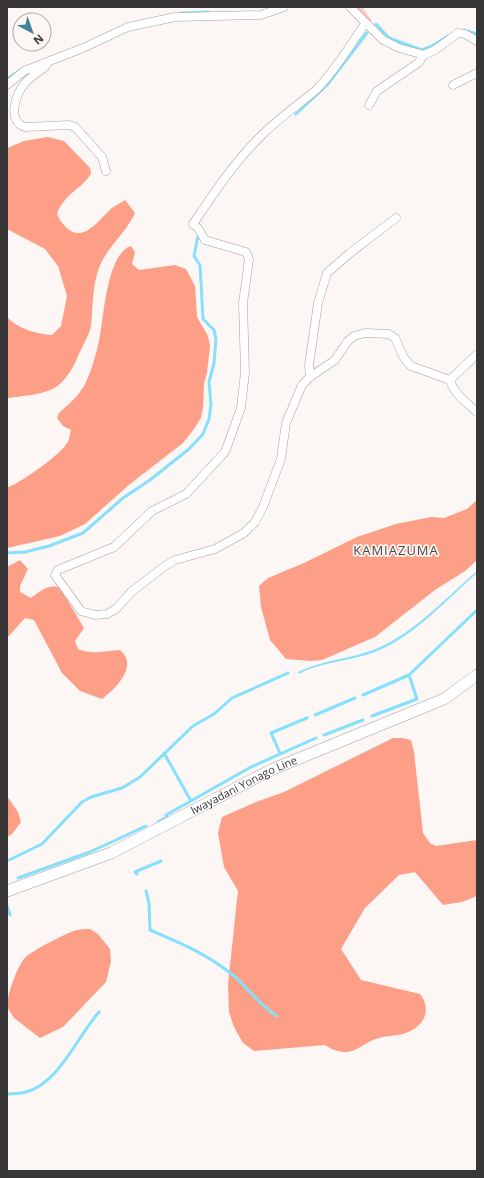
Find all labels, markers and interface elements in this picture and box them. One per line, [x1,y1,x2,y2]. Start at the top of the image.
north arrow [12,12,52,52]
text: N [31,31,47,49]
district label: KAMIAZUMA [353,541,439,559]
street label: Iwayadani Yonago Line [188,752,299,817]

